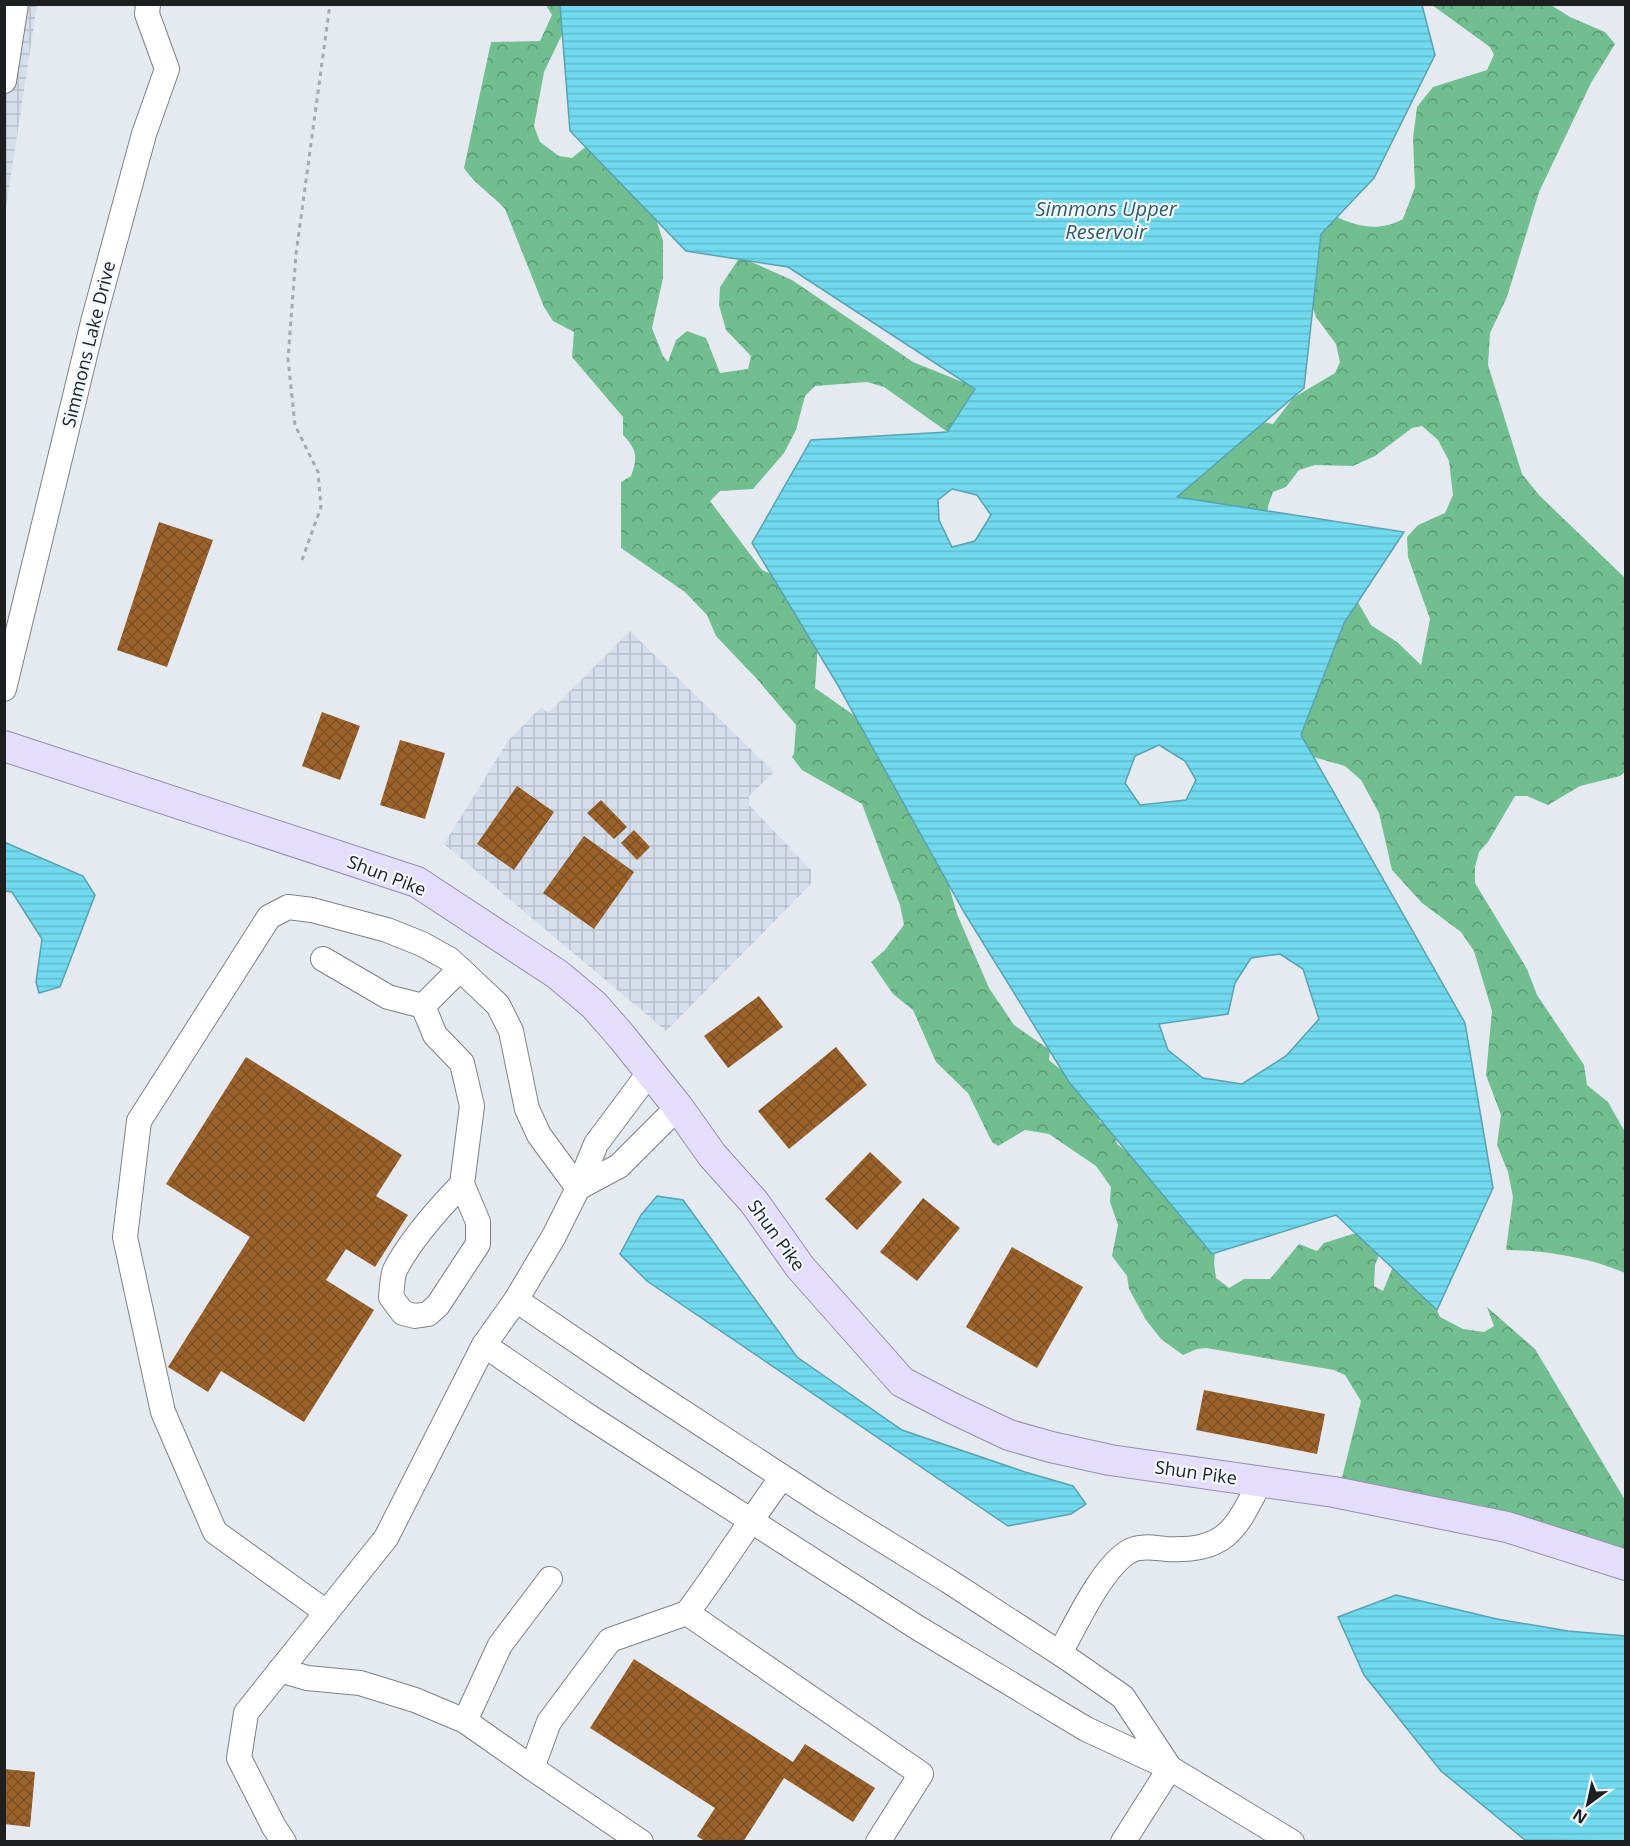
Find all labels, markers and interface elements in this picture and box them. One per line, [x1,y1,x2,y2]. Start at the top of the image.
water label: Simmons Upper Reservoir [1035,195,1178,245]
street label: Simmons Lake Drive [56,258,120,430]
street label: Shun Pike [344,849,430,901]
street label: Shun Pike [743,1195,811,1275]
street label: Shun Pike [1153,1454,1239,1490]
north arrow [1558,1774,1618,1834]
text: N [1568,1804,1591,1829]

